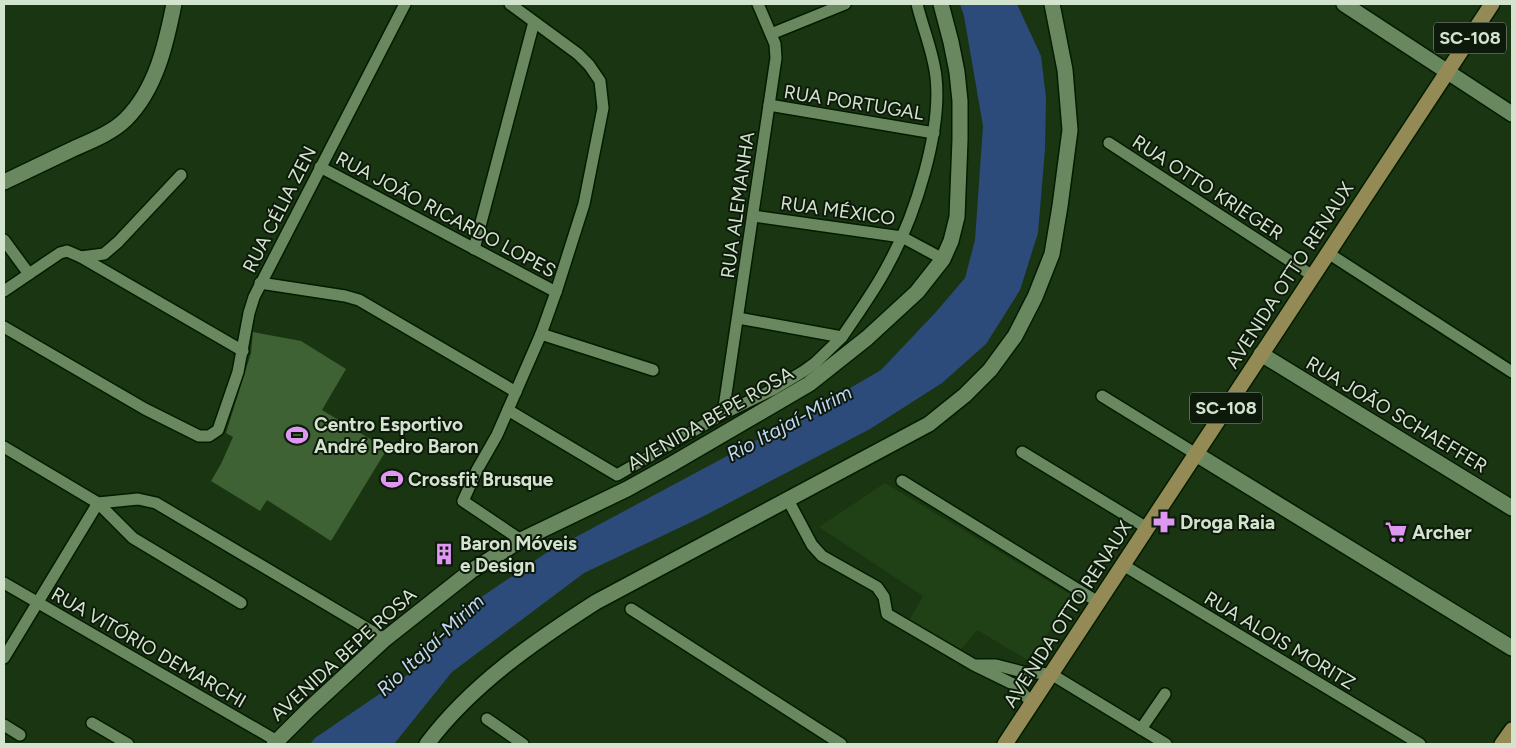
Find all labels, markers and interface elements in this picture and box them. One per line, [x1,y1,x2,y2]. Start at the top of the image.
road number: SC-108 [1434,22,1506,54]
street label: RUA PORTUGAL [782,80,926,125]
street label: RUA ALEMANHA [716,130,759,280]
street label: RUA OTTO KRIEGER [1128,130,1288,245]
street label: RUA CÉLIA ZEN [238,142,321,276]
street label: RUA JOÃO RICARDO LOPES [332,147,560,282]
street label: AVENIDA OTTO RENAUX [1220,177,1359,373]
street label: RUA MÉXICO [779,191,897,230]
street label: RUA JOÃO SCHAEFFER [1302,351,1492,478]
street label: AVENIDA BEPE ROSA [623,361,797,475]
water label: Rio Itajaí-Mirim [722,380,856,466]
road number: SC-108 [1190,392,1262,423]
place label: Centro Esportivo André Pedro Baron [314,413,479,458]
sports icon: Centro Esportivo André Pedro Baron [284,422,310,448]
sports icon: Crossfit Brusque [379,466,405,492]
place label: Crossfit Brusque [408,468,554,491]
pharmacy icon: Droga Raia [1151,509,1177,535]
place label: Droga Raia [1180,511,1275,534]
street label: AVENIDA OTTO RENAUX [998,516,1137,712]
supermarket icon: Archer [1383,519,1409,545]
place label: Archer [1412,521,1472,544]
place label: Baron Móveis e Design [460,532,577,577]
building icon: Baron Móveis e Design [431,541,457,567]
street label: RUA VITÓRIO DEMARCHI [47,582,250,713]
street label: AVENIDA BEPE ROSA [266,583,421,726]
street label: RUA ALOIS MORITZ [1200,586,1359,695]
water label: Rio Itajaí-Mirim [371,589,489,701]

